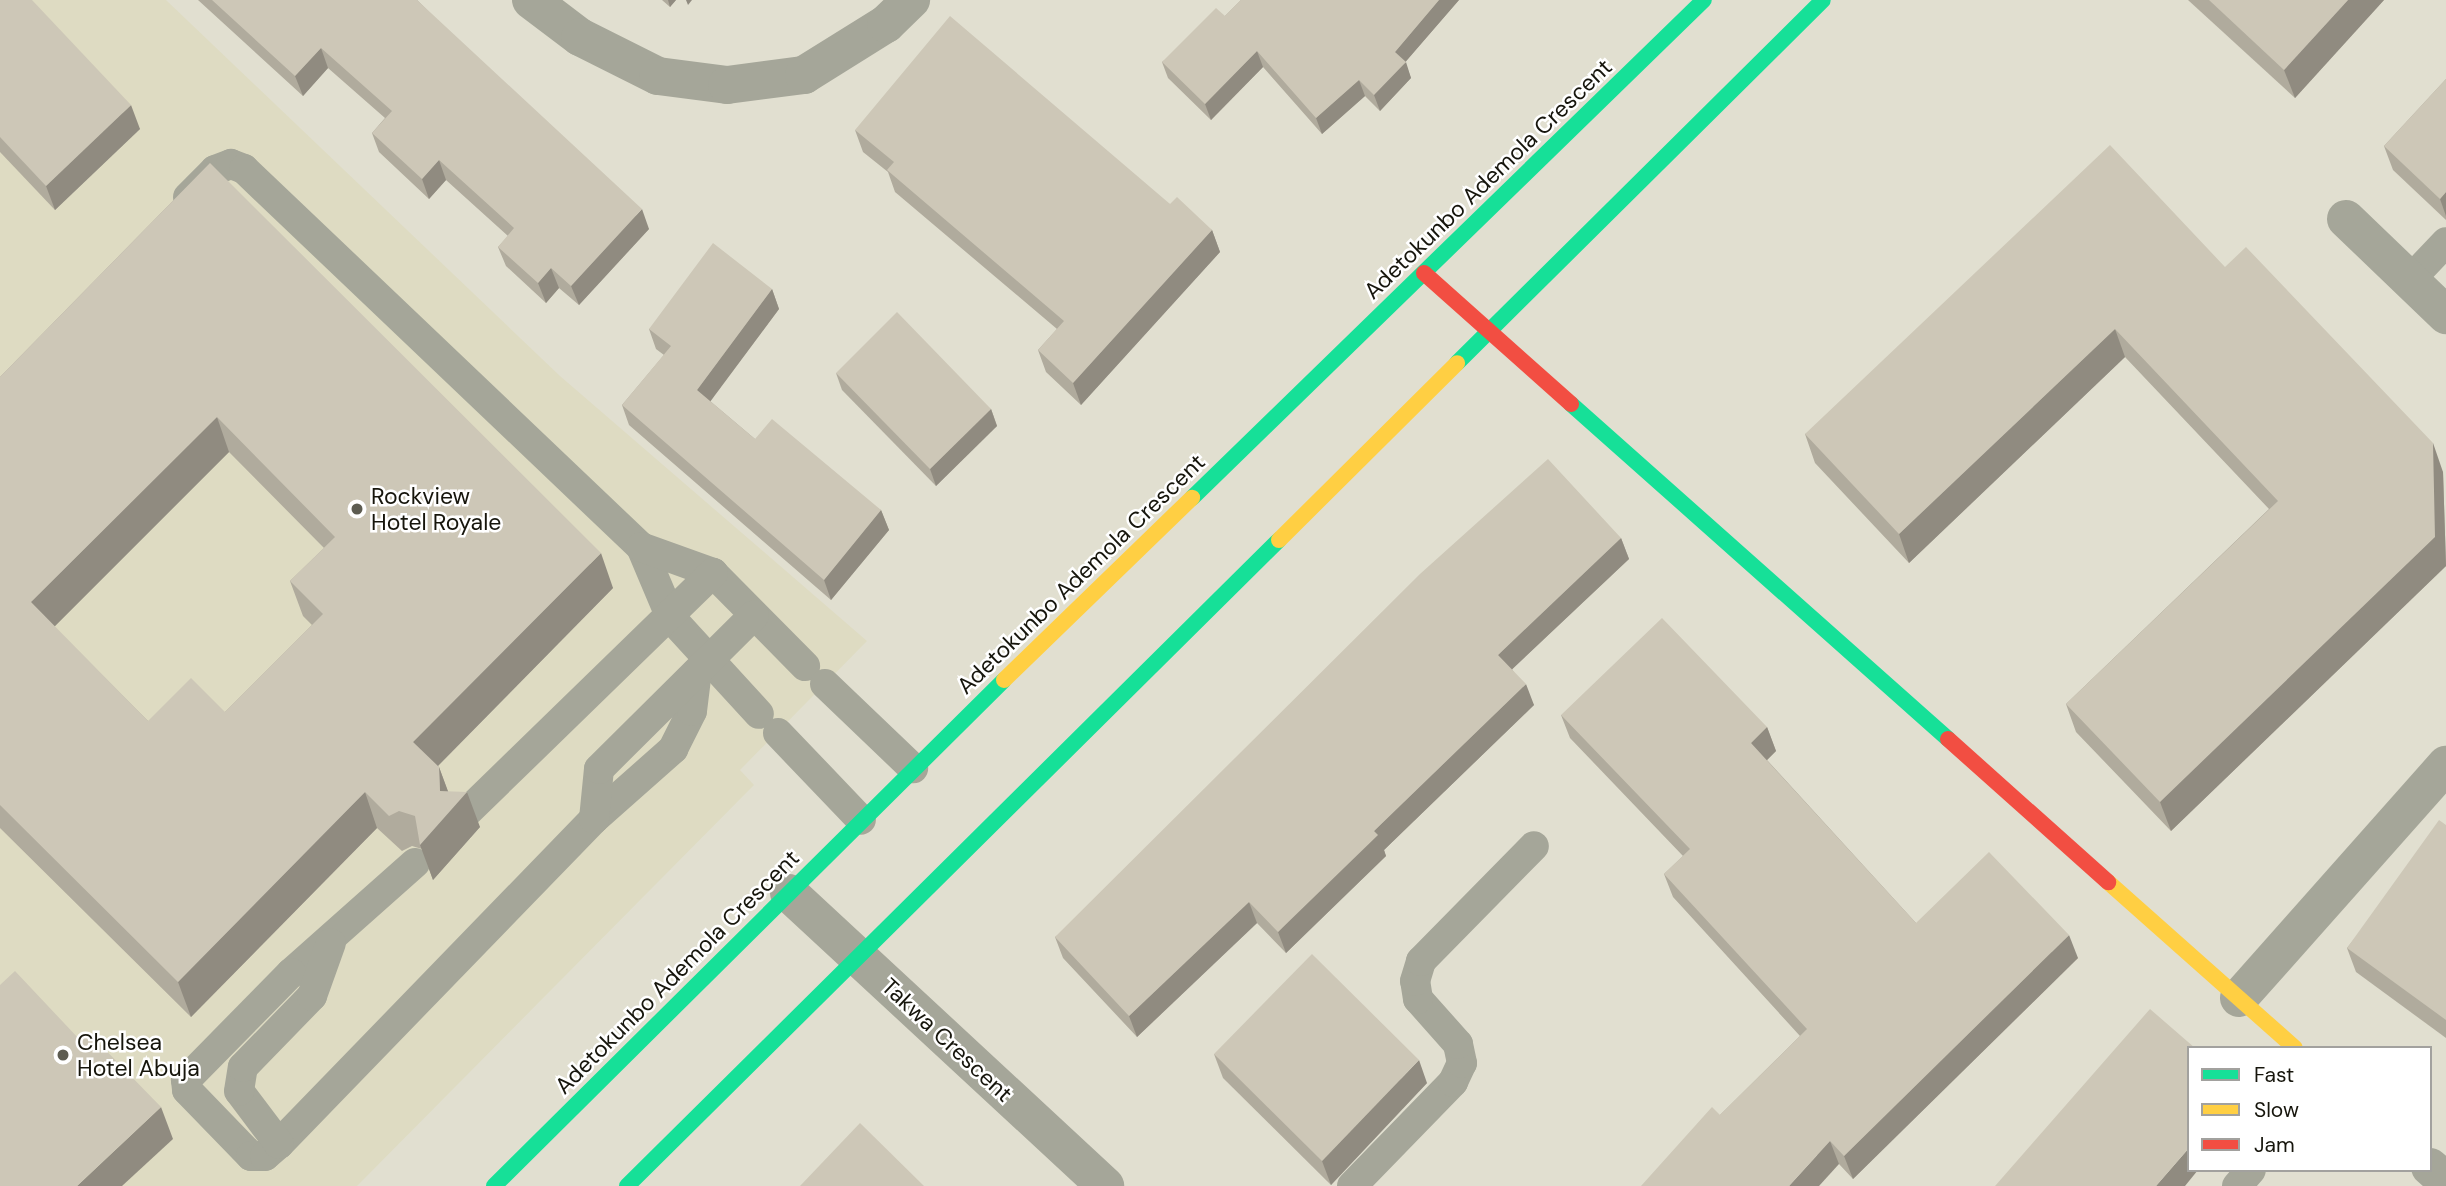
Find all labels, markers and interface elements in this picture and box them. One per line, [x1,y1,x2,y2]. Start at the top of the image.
street label: Adetokunbo Ademola Crescent [1358,53,1618,305]
street label: Adetokunbo Ademola Crescent [951,448,1211,700]
place label: Rockview Hotel Royale [371,482,501,536]
marker: Rockview Hotel Royale [349,501,365,517]
street label: Adetokunbo Ademola Crescent [549,844,805,1100]
street label: Takwa Crescent [876,972,1018,1108]
place label: Chelsea Hotel Abuja [77,1028,200,1082]
legend [2187,1046,2432,1172]
marker: Chelsea Hotel Abuja [55,1047,71,1063]
text: Fast [2254,1061,2294,1089]
text: Slow [2254,1096,2299,1124]
text: Jam [2254,1131,2295,1159]

